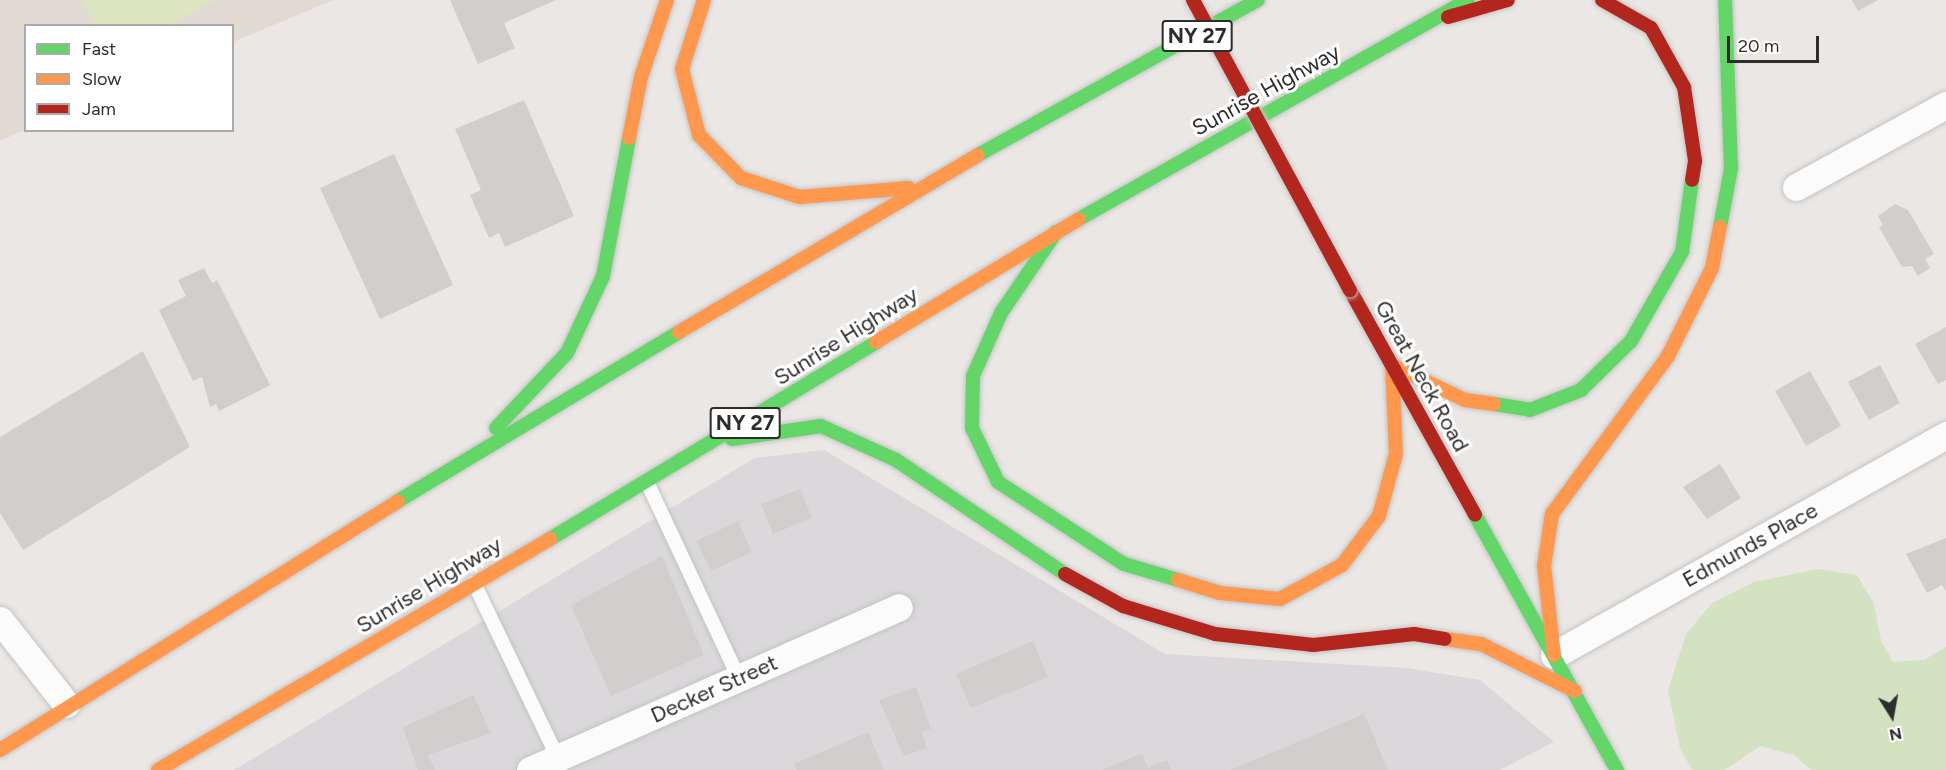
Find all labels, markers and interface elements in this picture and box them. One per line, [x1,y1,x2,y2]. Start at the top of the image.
road number: NY 27 [1161,18,1233,54]
legend [24,24,234,132]
scale bar [1730,24,1822,62]
text: 20 m [1738,35,1779,57]
text: Fast [82,38,116,60]
street label: Sunrise Highway [1188,39,1344,141]
text: Slow [82,68,121,90]
text: Jam [82,98,116,120]
street label: Sunrise Highway [769,281,923,391]
street label: Great Neck Road [1370,296,1474,456]
road number: NY 27 [709,405,781,441]
street label: Edmunds Place [1678,497,1822,593]
street label: Sunrise Highway [352,531,506,639]
street label: Decker Street [647,649,781,729]
north arrow [1862,686,1922,746]
text: N [1888,724,1903,745]

